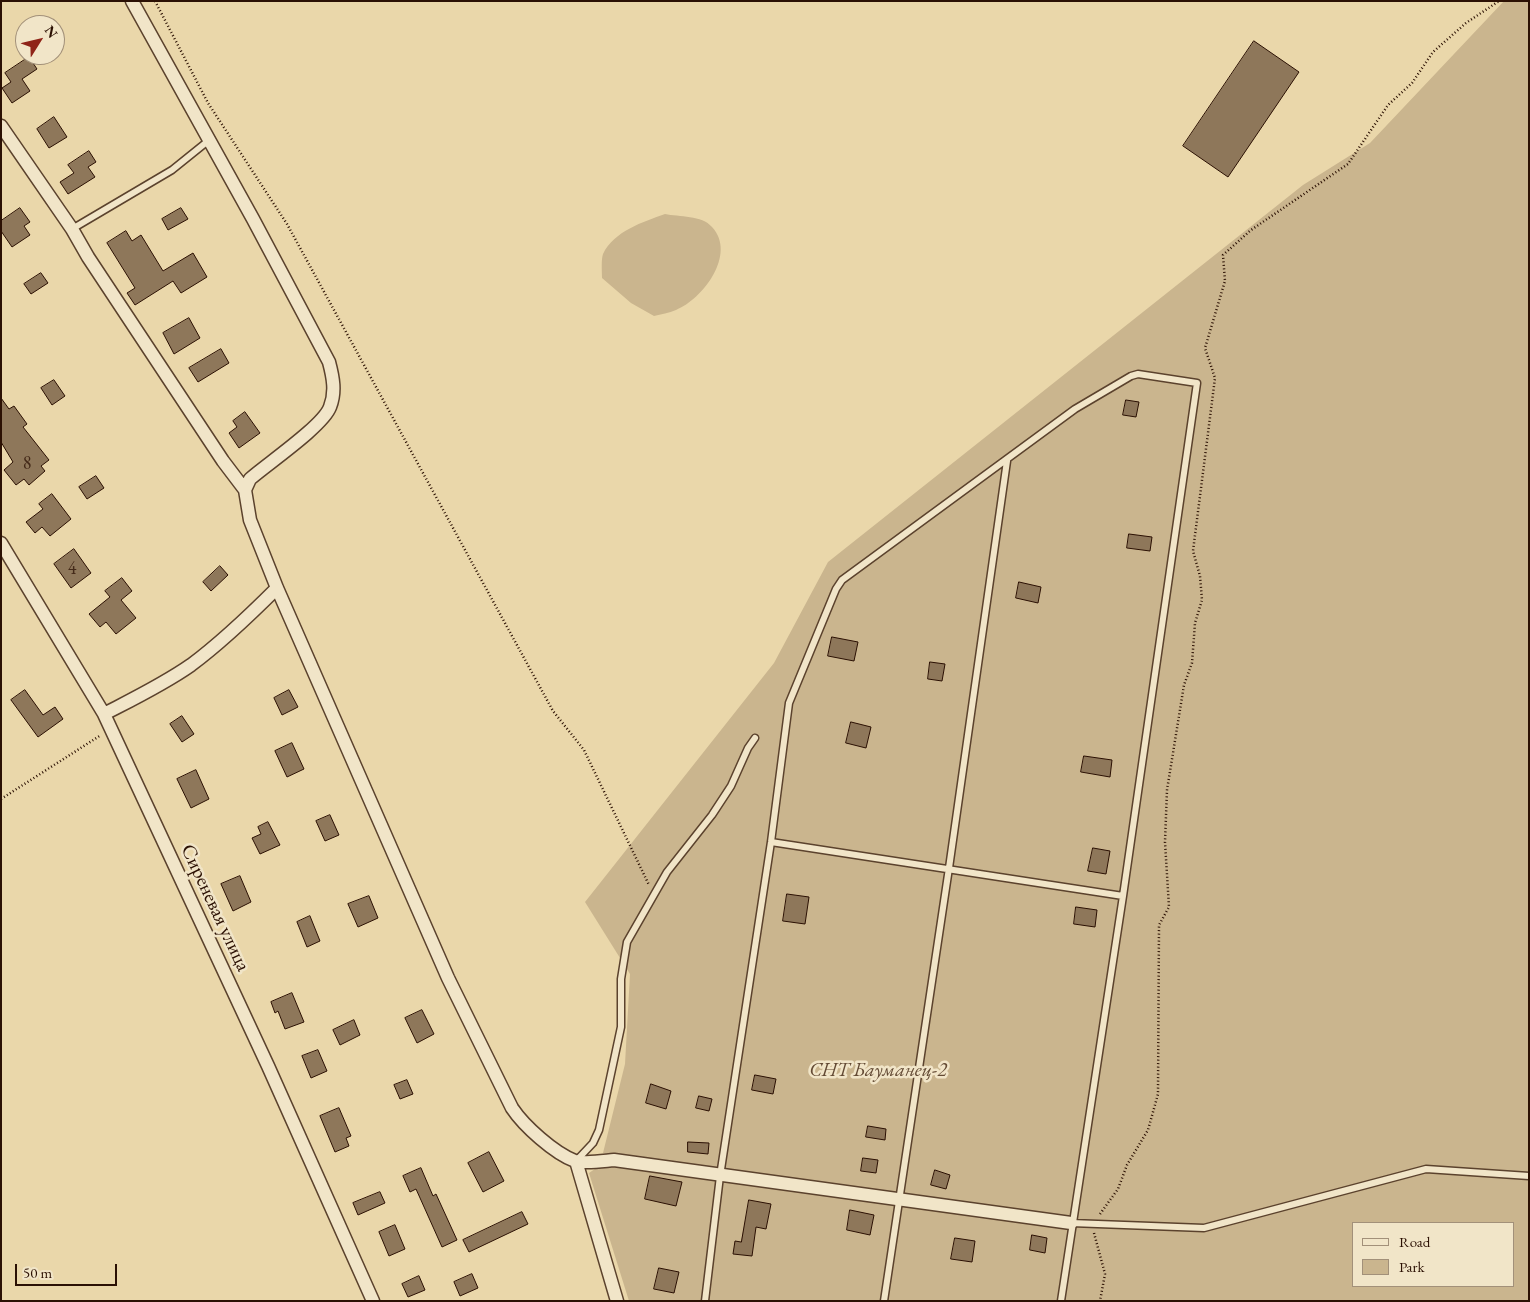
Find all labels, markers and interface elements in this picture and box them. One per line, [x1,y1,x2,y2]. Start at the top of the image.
north arrow [15,15,65,65]
text: N [41,22,62,42]
house number: 8 [23,453,31,475]
house number: 4 [68,558,76,580]
street label: Сиреневая улица [175,841,255,975]
park label: СНТ Бауманец-2 [809,1059,947,1083]
legend [1352,1222,1515,1287]
text: Road [1399,1232,1430,1251]
scale bar [18,1254,120,1286]
text: Park [1399,1257,1425,1276]
text: 50 m [23,1263,52,1282]

